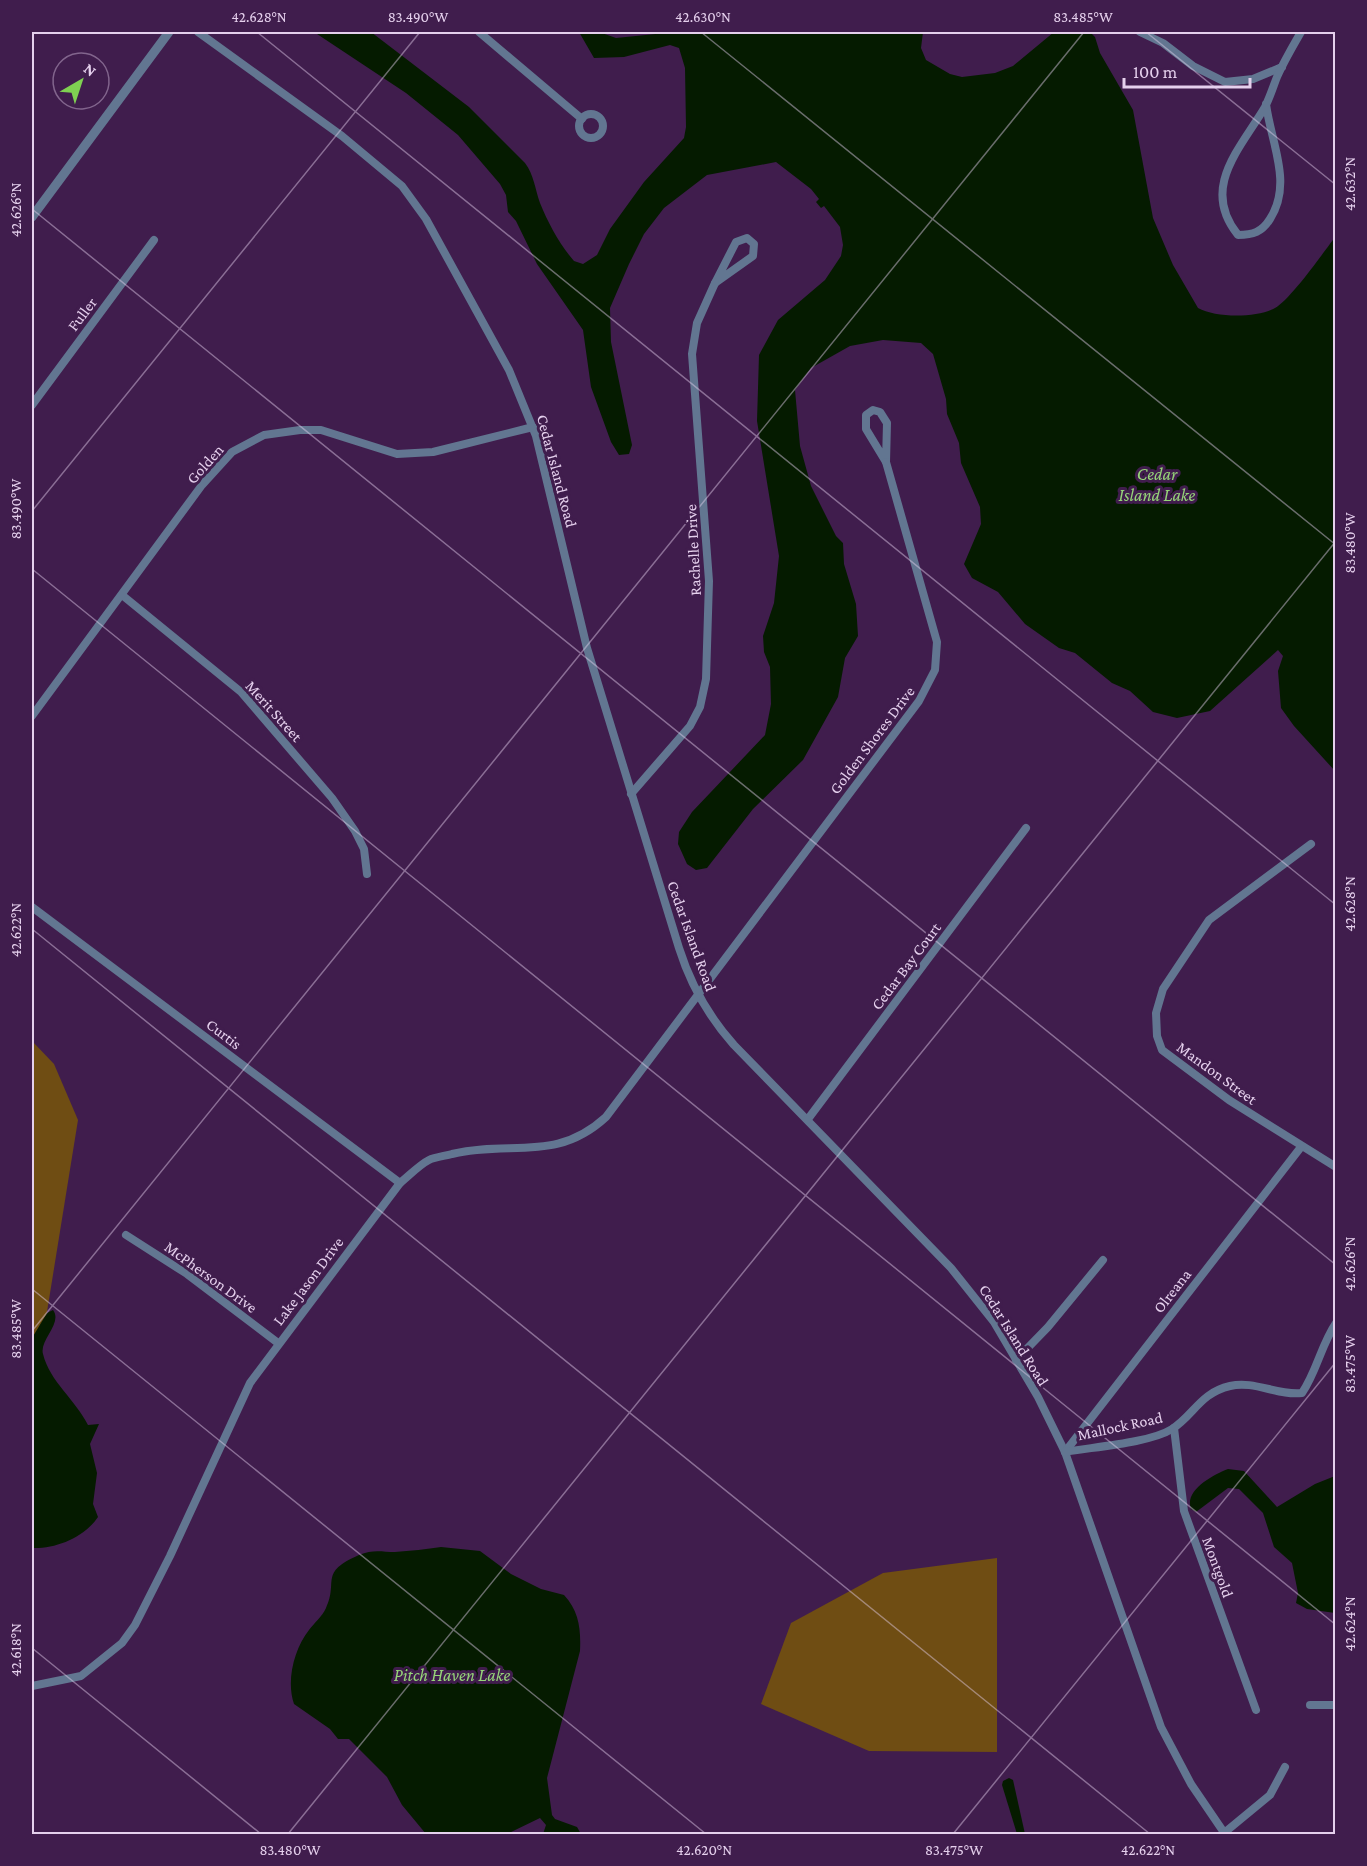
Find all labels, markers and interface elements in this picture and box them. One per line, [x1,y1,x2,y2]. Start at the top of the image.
text: 42.628°N [231,9,287,25]
text: 83.490°W [388,9,449,25]
text: 42.630°N [675,9,731,25]
text: 83.485°W [1053,9,1113,25]
north arrow [51,51,111,111]
scale bar [1124,51,1250,89]
text: N [81,60,100,80]
text: 100 m [1133,62,1178,82]
text: 42.632°N [1342,157,1358,211]
text: 42.626°N [8,183,24,237]
street label: Fuller [64,294,100,334]
street label: Cedar Island Road [534,413,580,530]
street label: Golden [183,441,227,487]
water label: Cedar Island Lake [1119,464,1196,505]
text: 83.490°W [8,478,24,539]
street label: Rachelle Drive [682,504,704,596]
text: 83.480°W [1342,512,1358,574]
street label: Merit Street [242,677,306,745]
street label: Golden Shores Drive [826,683,918,797]
text: 42.628°N [1342,876,1358,932]
street label: Cedar Island Road [664,879,720,994]
text: 42.622°N [8,903,24,957]
street label: Cedar Bay Court [868,919,945,1013]
street label: Curtis [203,1015,245,1053]
street label: Mandon Street [1174,1038,1261,1108]
street label: Lake Jason Drive [269,1234,347,1329]
text: 42.626°N [1342,1237,1358,1291]
street label: McPherson Drive [162,1238,260,1316]
street label: Olreana [1150,1265,1195,1316]
street label: Cedar Island Road [976,1281,1052,1389]
text: 83.485°W [8,1299,24,1359]
text: 83.475°W [1342,1335,1358,1393]
street label: Mallock Road [1076,1409,1165,1443]
street label: Montgold [1198,1534,1237,1600]
text: 42.624°N [1342,1596,1358,1652]
text: 42.618°N [8,1623,24,1677]
water label: Pitch Haven Lake [394,1665,510,1685]
text: 83.480°W [259,1842,321,1858]
text: 42.620°N [676,1842,732,1858]
text: 83.475°W [925,1842,983,1858]
text: 42.622°N [1121,1842,1175,1858]

